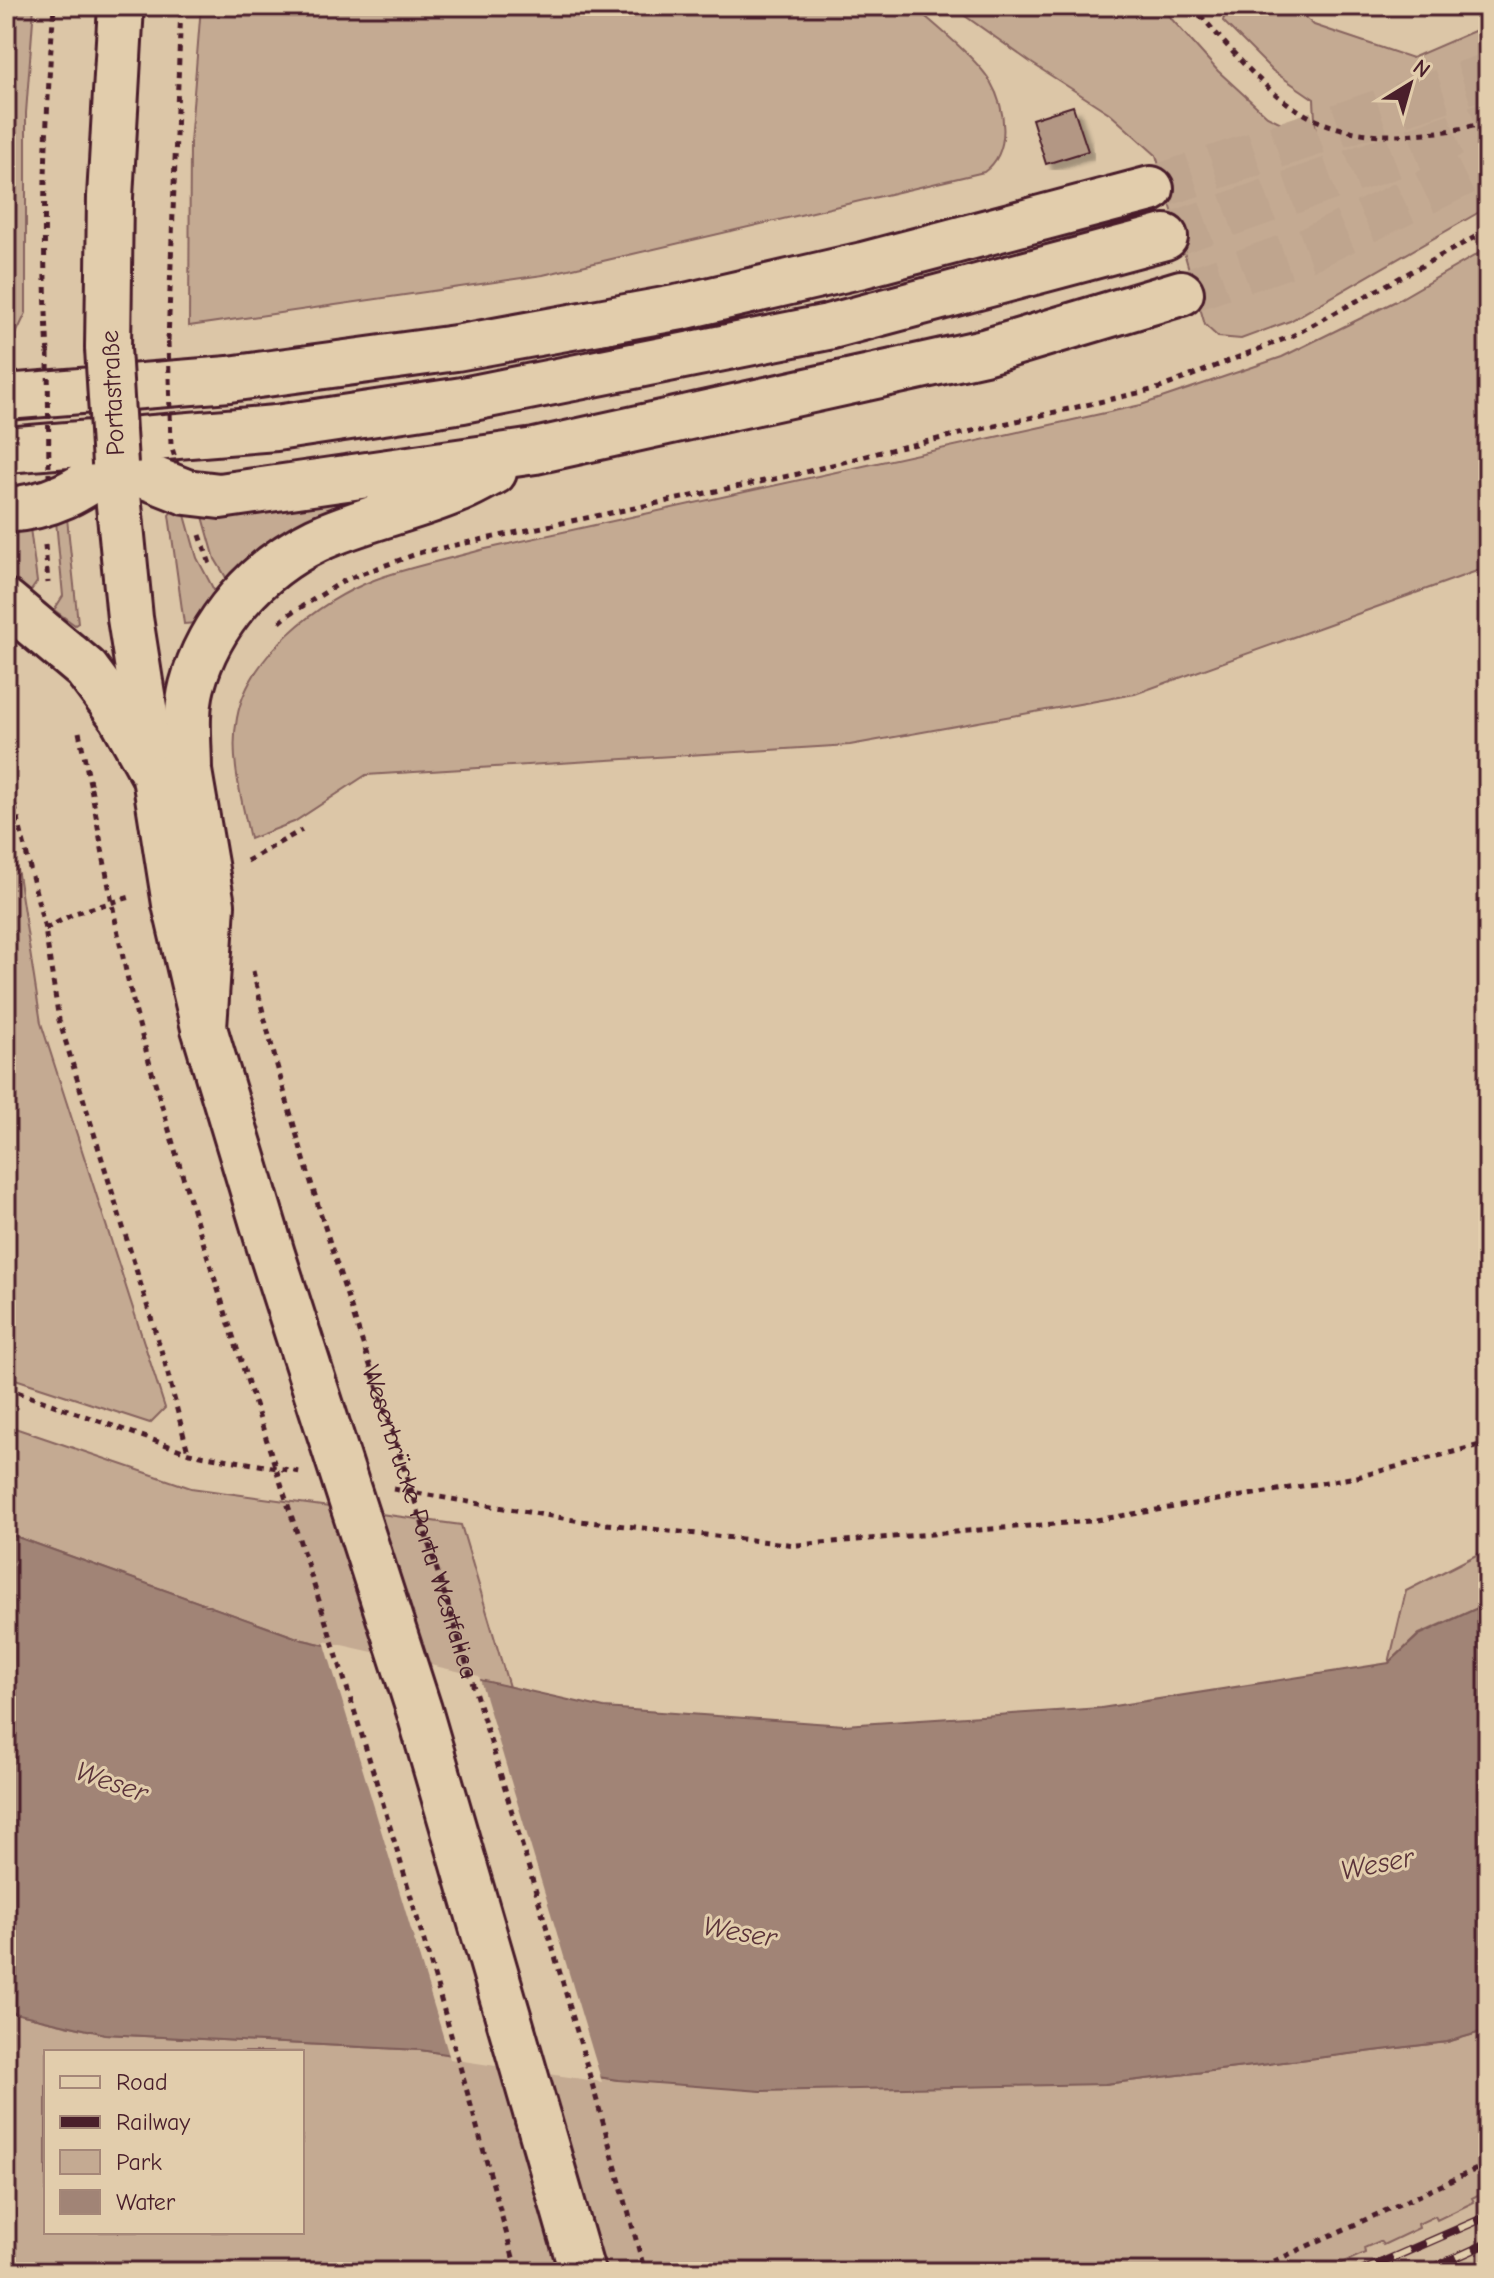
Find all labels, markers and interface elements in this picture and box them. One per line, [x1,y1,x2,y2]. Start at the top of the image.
north arrow [1370,44,1450,124]
text: N [1408,54,1435,84]
street label: Portastraße [95,329,131,457]
street label: Weserbrücke Porta Westfalica [355,1361,484,1683]
water label: Weser [71,1755,154,1810]
water label: Weser [1338,1841,1418,1887]
water label: Weser [701,1910,781,1955]
legend [44,2050,304,2234]
text: Road [116,2068,168,2096]
text: Railway [116,2108,190,2136]
text: Park [116,2148,162,2176]
text: Water [116,2188,176,2216]

